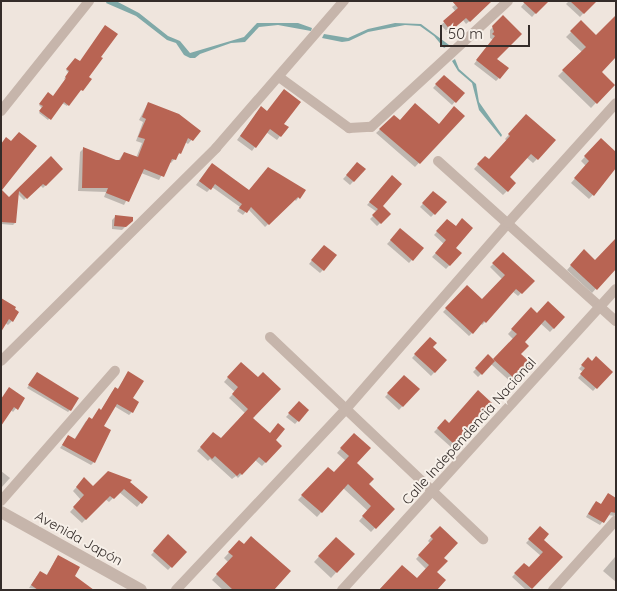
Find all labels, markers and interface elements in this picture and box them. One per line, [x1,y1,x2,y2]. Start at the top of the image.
scale bar [442,15,532,47]
text: 50 m [448,24,483,43]
street label: Calle Independencia Nacional [398,354,540,508]
street label: Avenida Japón [32,507,126,569]

